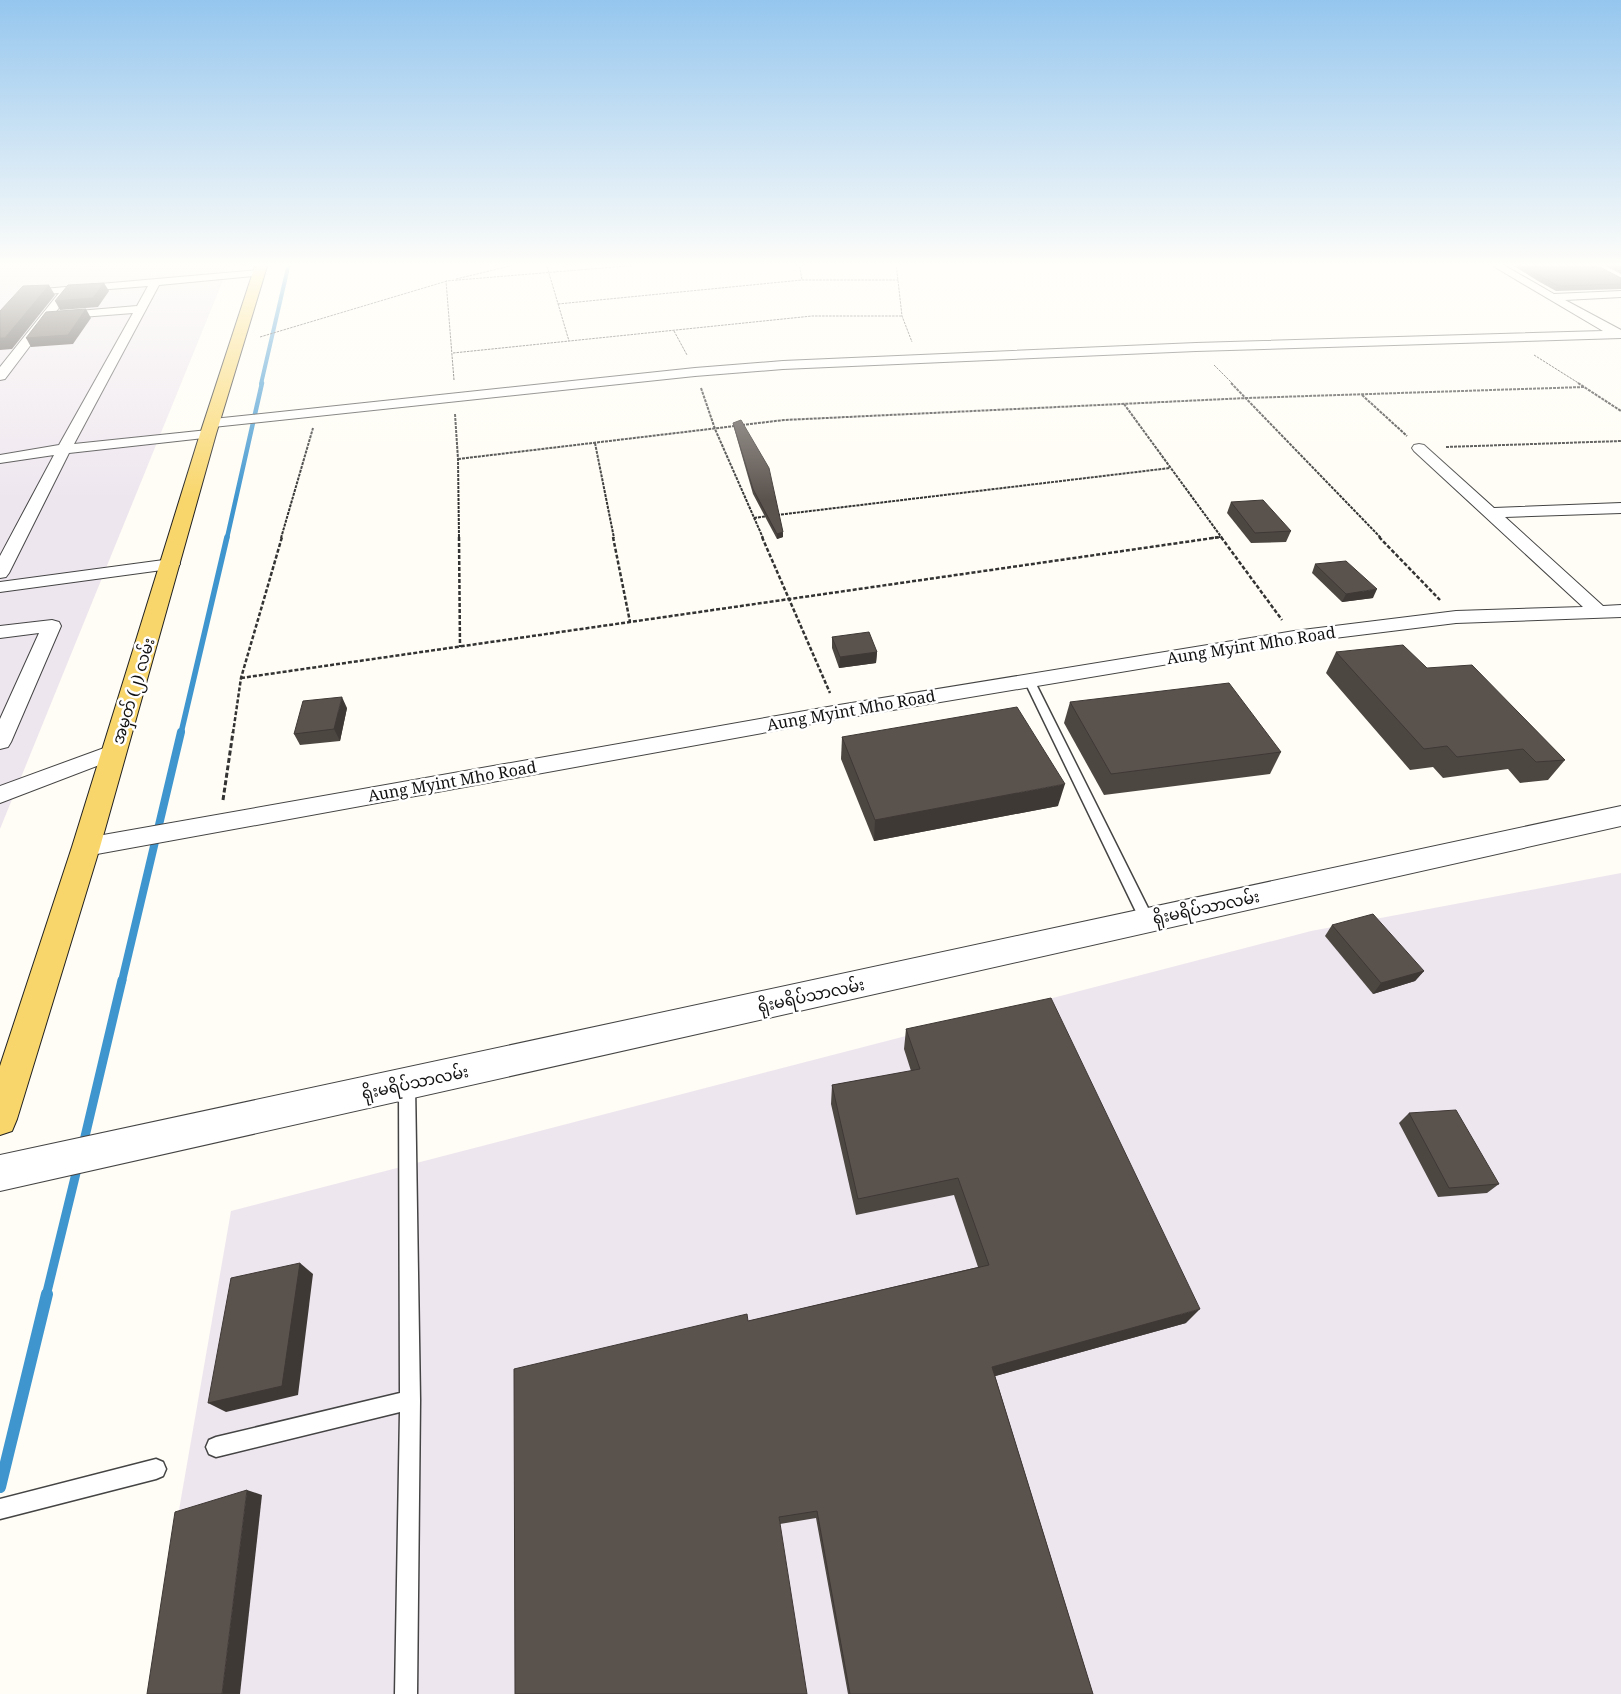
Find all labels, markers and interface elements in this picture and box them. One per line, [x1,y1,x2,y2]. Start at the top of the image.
street label: Aung Myint Mho Road [1165,621,1337,669]
street label: အမှတ် (၂) လမ်း [106,635,163,748]
street label: Aung Myint Mho Road [765,684,937,736]
street label: Aung Myint Mho Road [366,755,538,807]
street label: ရိုးမရိပ်သာလမ်း [1151,885,1262,933]
street label: ရိုးမရိပ်သာလမ်း [756,973,867,1021]
street label: ရိုးမရိပ်သာလမ်း [360,1060,471,1108]

